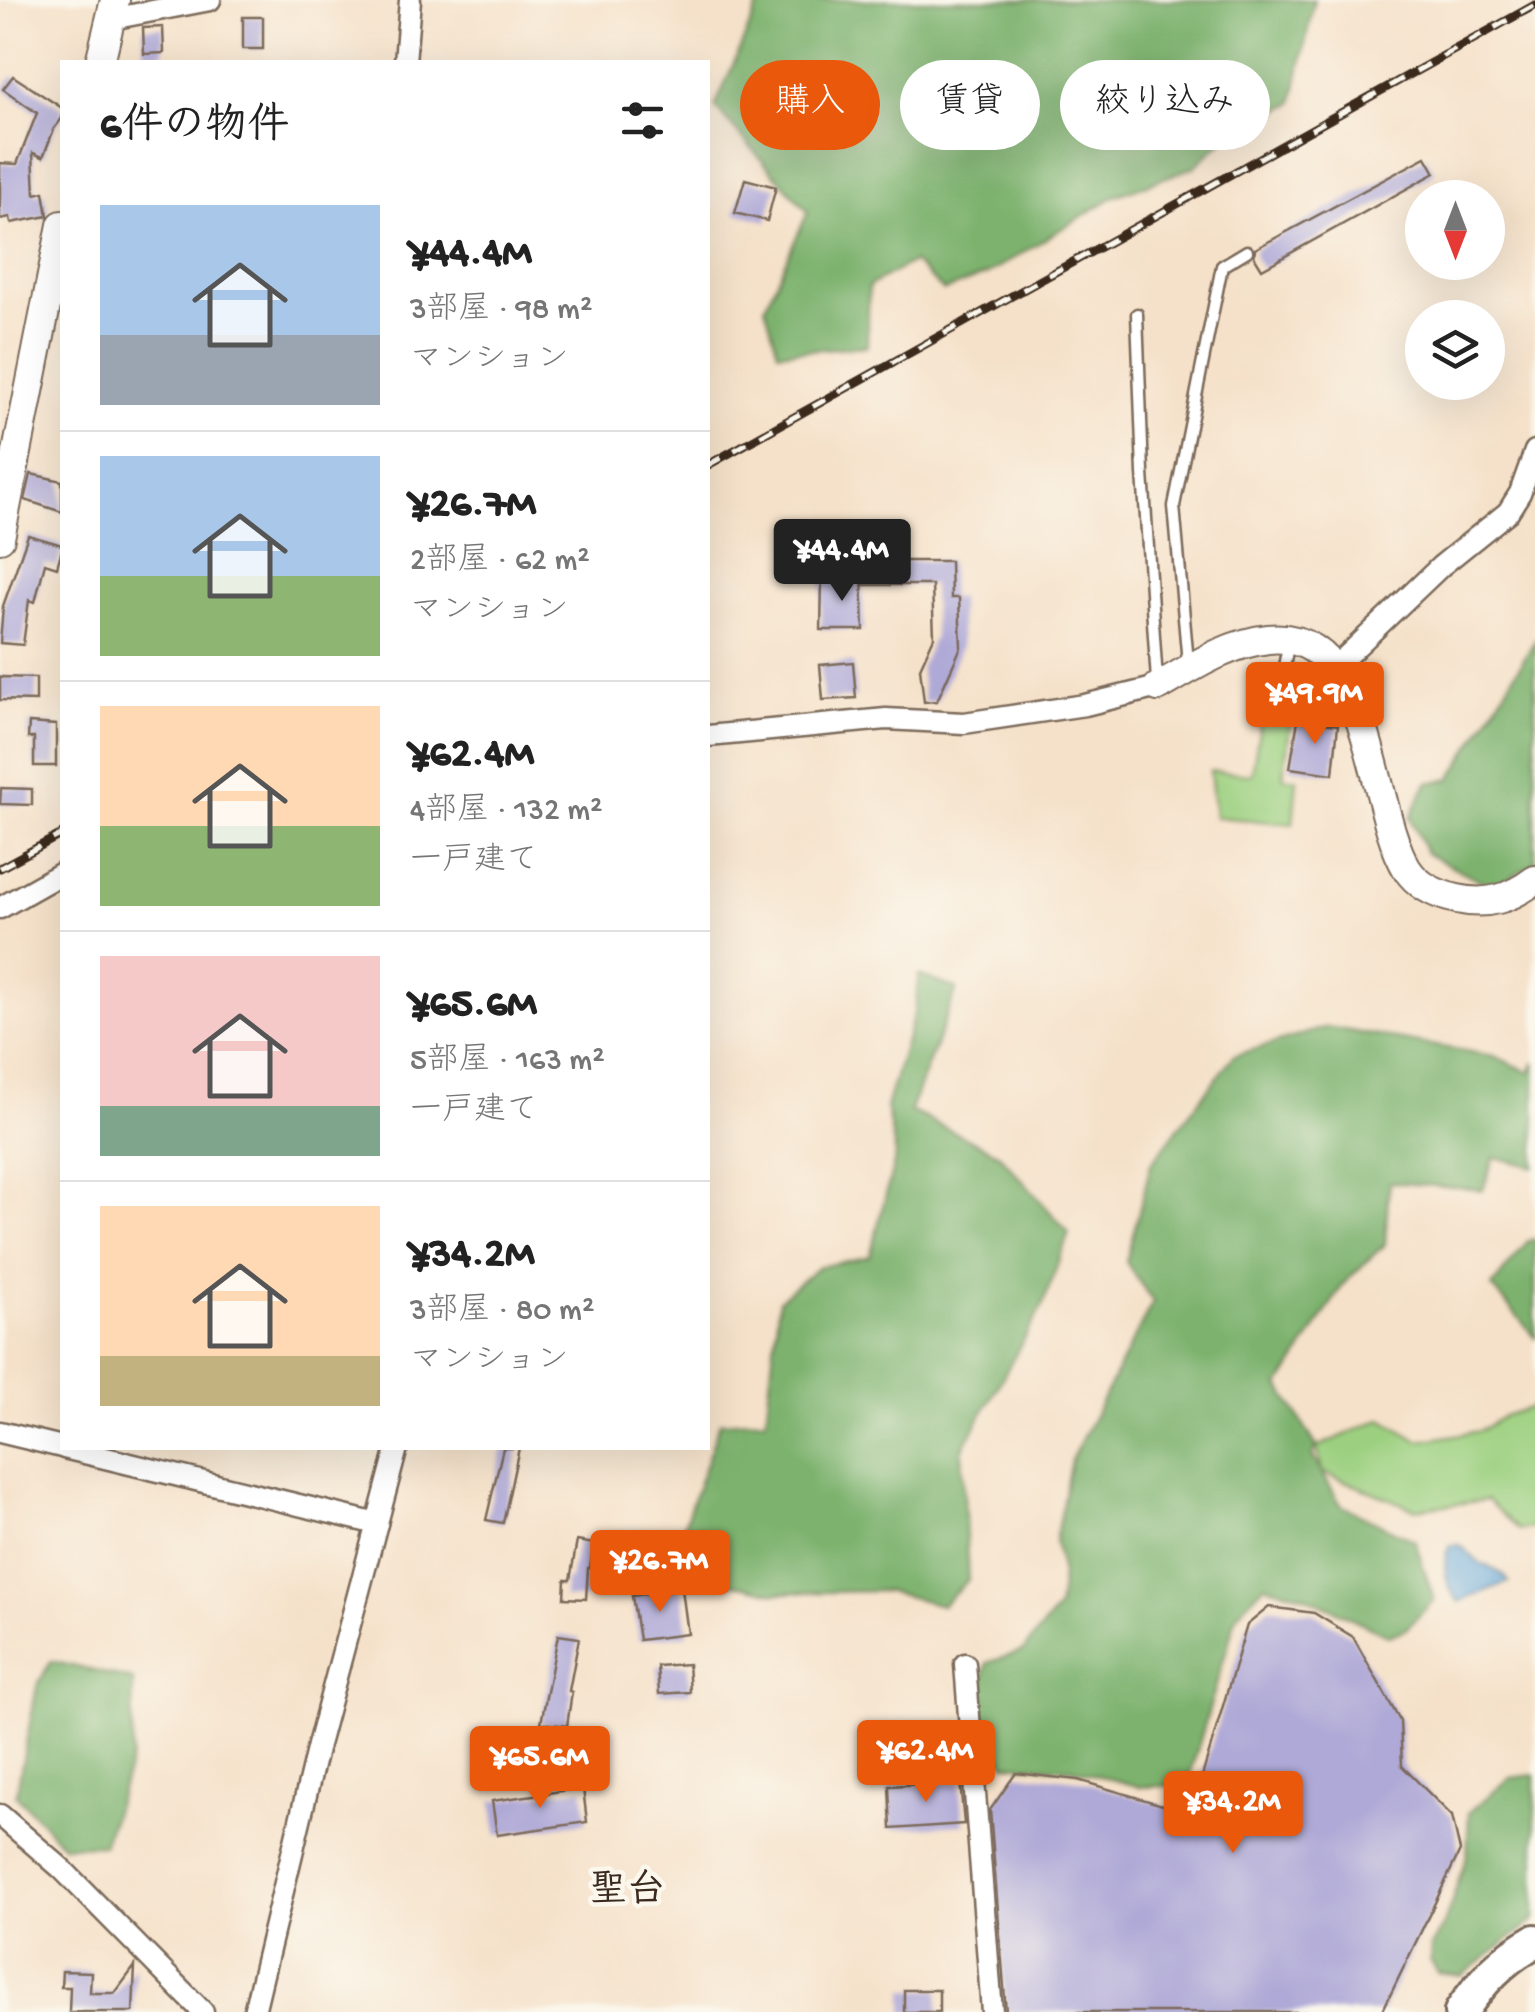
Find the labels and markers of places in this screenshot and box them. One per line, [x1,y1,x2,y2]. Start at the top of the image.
pin: ¥44.4M [761,519,923,604]
pin: ¥49.9M [1234,662,1396,747]
pin: ¥26.7M [579,1530,741,1615]
pin: ¥62.4M [845,1720,1007,1805]
pin: ¥65.6M [459,1726,621,1811]
pin: ¥34.2M [1152,1771,1314,1856]

